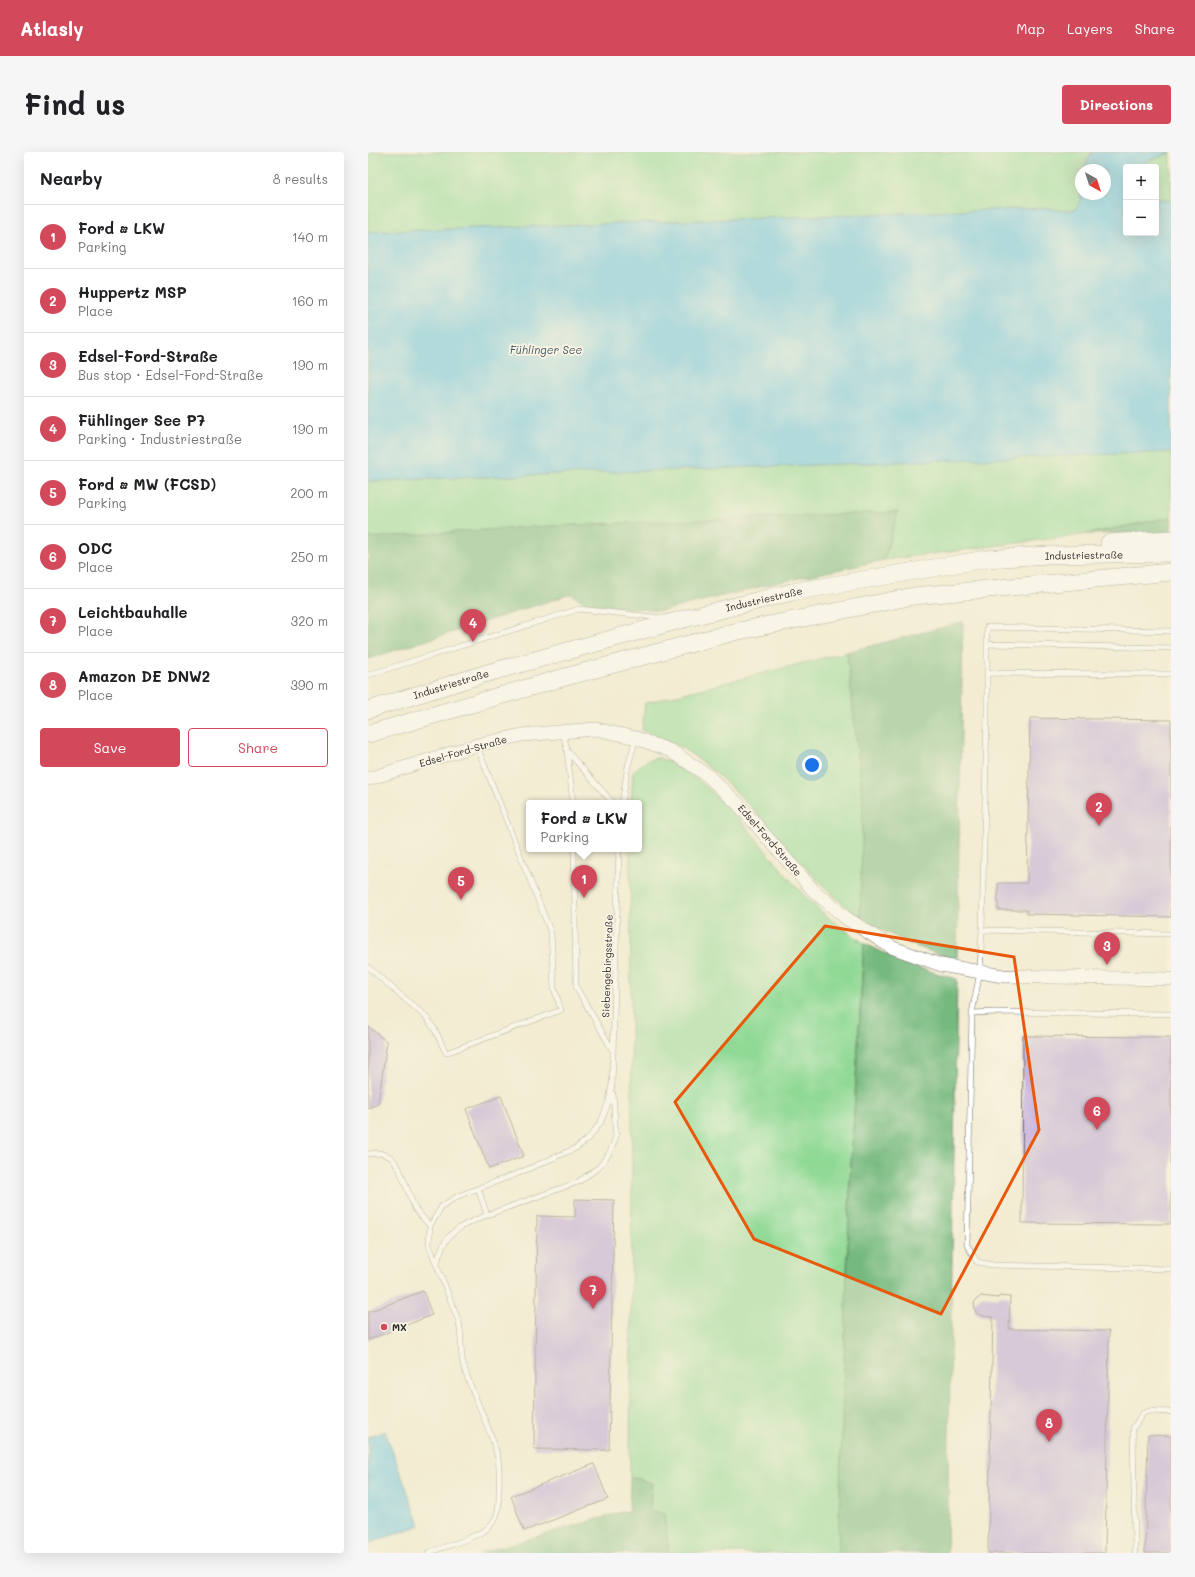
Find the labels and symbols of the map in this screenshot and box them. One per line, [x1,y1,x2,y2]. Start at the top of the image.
north arrow [1075,164,1111,200]
water label: Fühlinger See [510,342,583,357]
street label: Industriestraße [1045,547,1123,563]
street label: Industriestraße [724,583,804,615]
pin: 4 [460,609,486,642]
street label: Industriestraße [412,666,490,702]
street label: Edsel-Ford-Straße [417,732,509,770]
your location [802,755,822,775]
pin: 2 [1086,793,1112,826]
street label: Edsel-Ford-Straße [735,801,805,879]
pin: 1 [571,865,597,898]
pin: 5 [448,867,474,900]
street label: Siebengebirgsstraße [598,914,616,1018]
pin: 3 [1094,932,1120,965]
pin: 6 [1084,1097,1110,1130]
pin: 7 [580,1276,606,1309]
place label: MX [392,1320,407,1334]
marker: MX [379,1322,389,1332]
pin: 8 [1036,1409,1062,1442]

